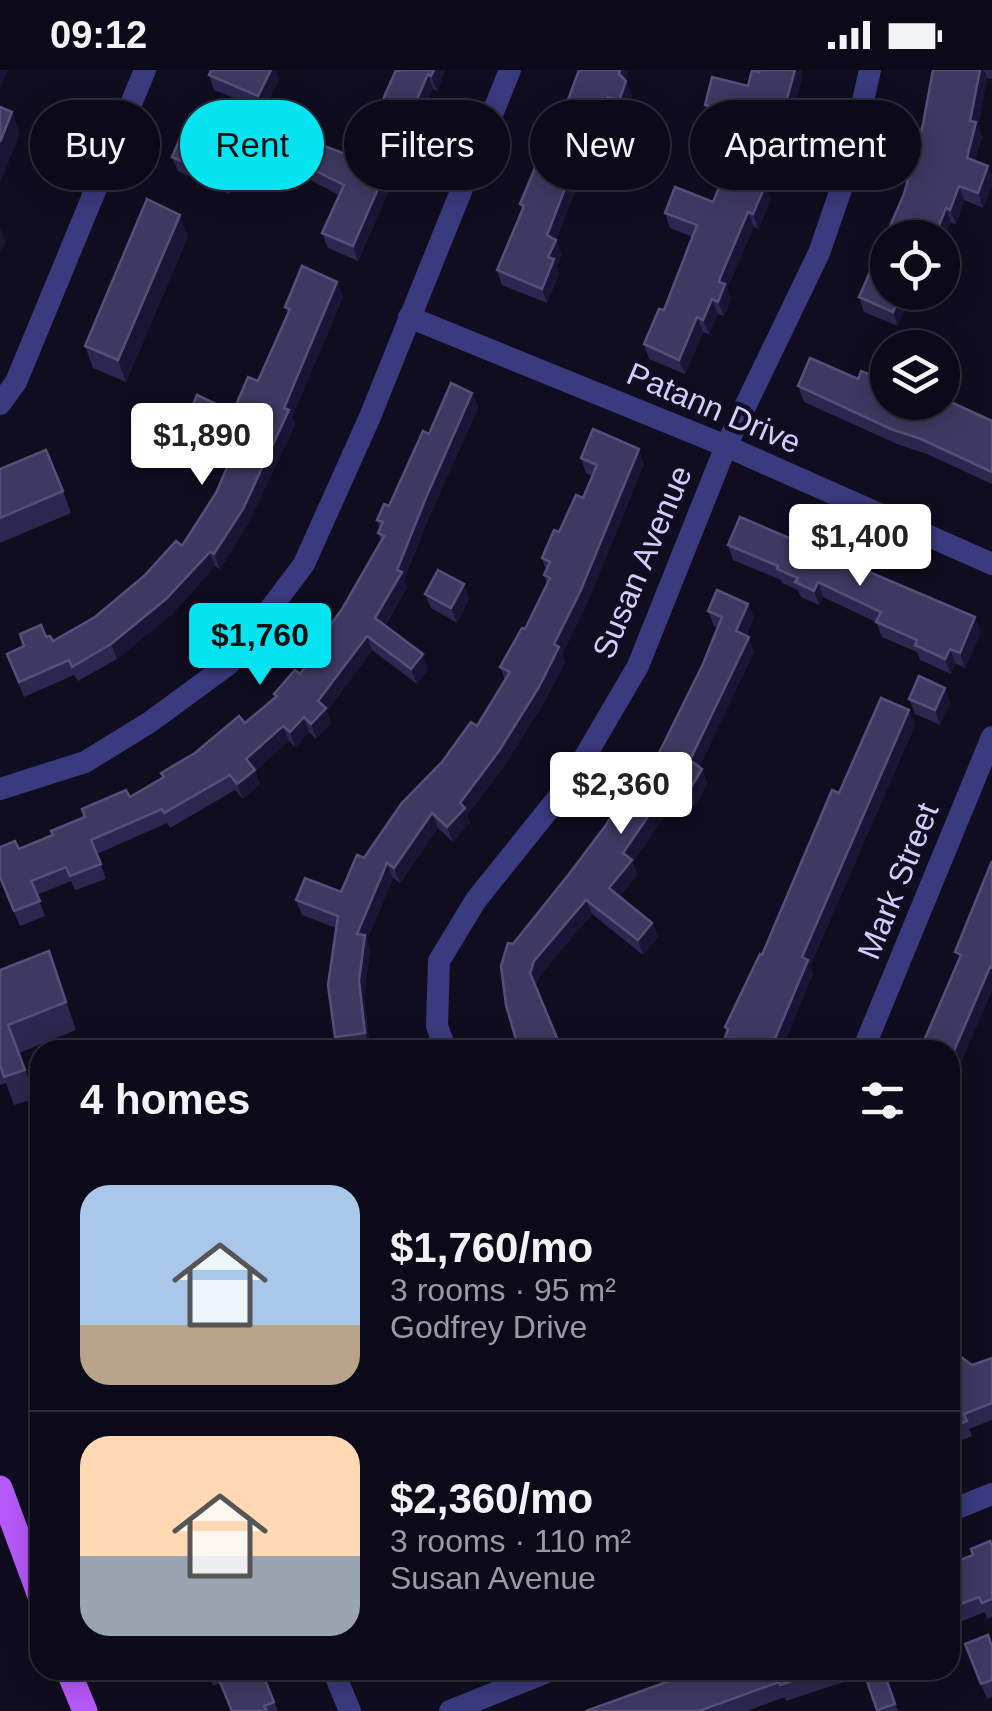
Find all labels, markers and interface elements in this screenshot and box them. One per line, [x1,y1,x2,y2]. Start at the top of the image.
text: 09:12 [50,14,147,56]
chip: Buy [30,100,160,190]
chip: Rent [180,100,324,190]
chip: Filters [344,100,510,190]
chip: New [530,100,670,190]
chip: Apartment [690,100,921,190]
map controls [870,220,960,420]
button: locate [870,220,960,310]
button: layers [870,330,960,420]
street label: Patann Drive [622,355,806,461]
pin: $1,890 [121,403,283,488]
text: $1,890 [153,417,251,453]
street label: Susan Avenue [585,460,699,664]
pin: $1,400 [779,504,941,589]
text: $1,400 [811,518,909,554]
pin: $1,760 [179,603,341,688]
text: $1,760 [211,617,309,653]
pin: $2,360 [540,752,702,837]
text: $2,360 [572,766,670,802]
street label: Mark Street [850,797,946,964]
icon: filters [855,1073,910,1128]
text: 4 homes [80,1076,250,1123]
text: $1,760/mo [390,1224,593,1271]
icon: home [160,1225,280,1345]
text: 3 rooms · 95 m² [390,1272,616,1308]
text: Godfrey Drive [390,1309,587,1345]
text: $2,360/mo [390,1475,593,1522]
icon: home [160,1476,280,1596]
text: 3 rooms · 110 m² [390,1523,631,1559]
text: Susan Avenue [390,1560,596,1596]

